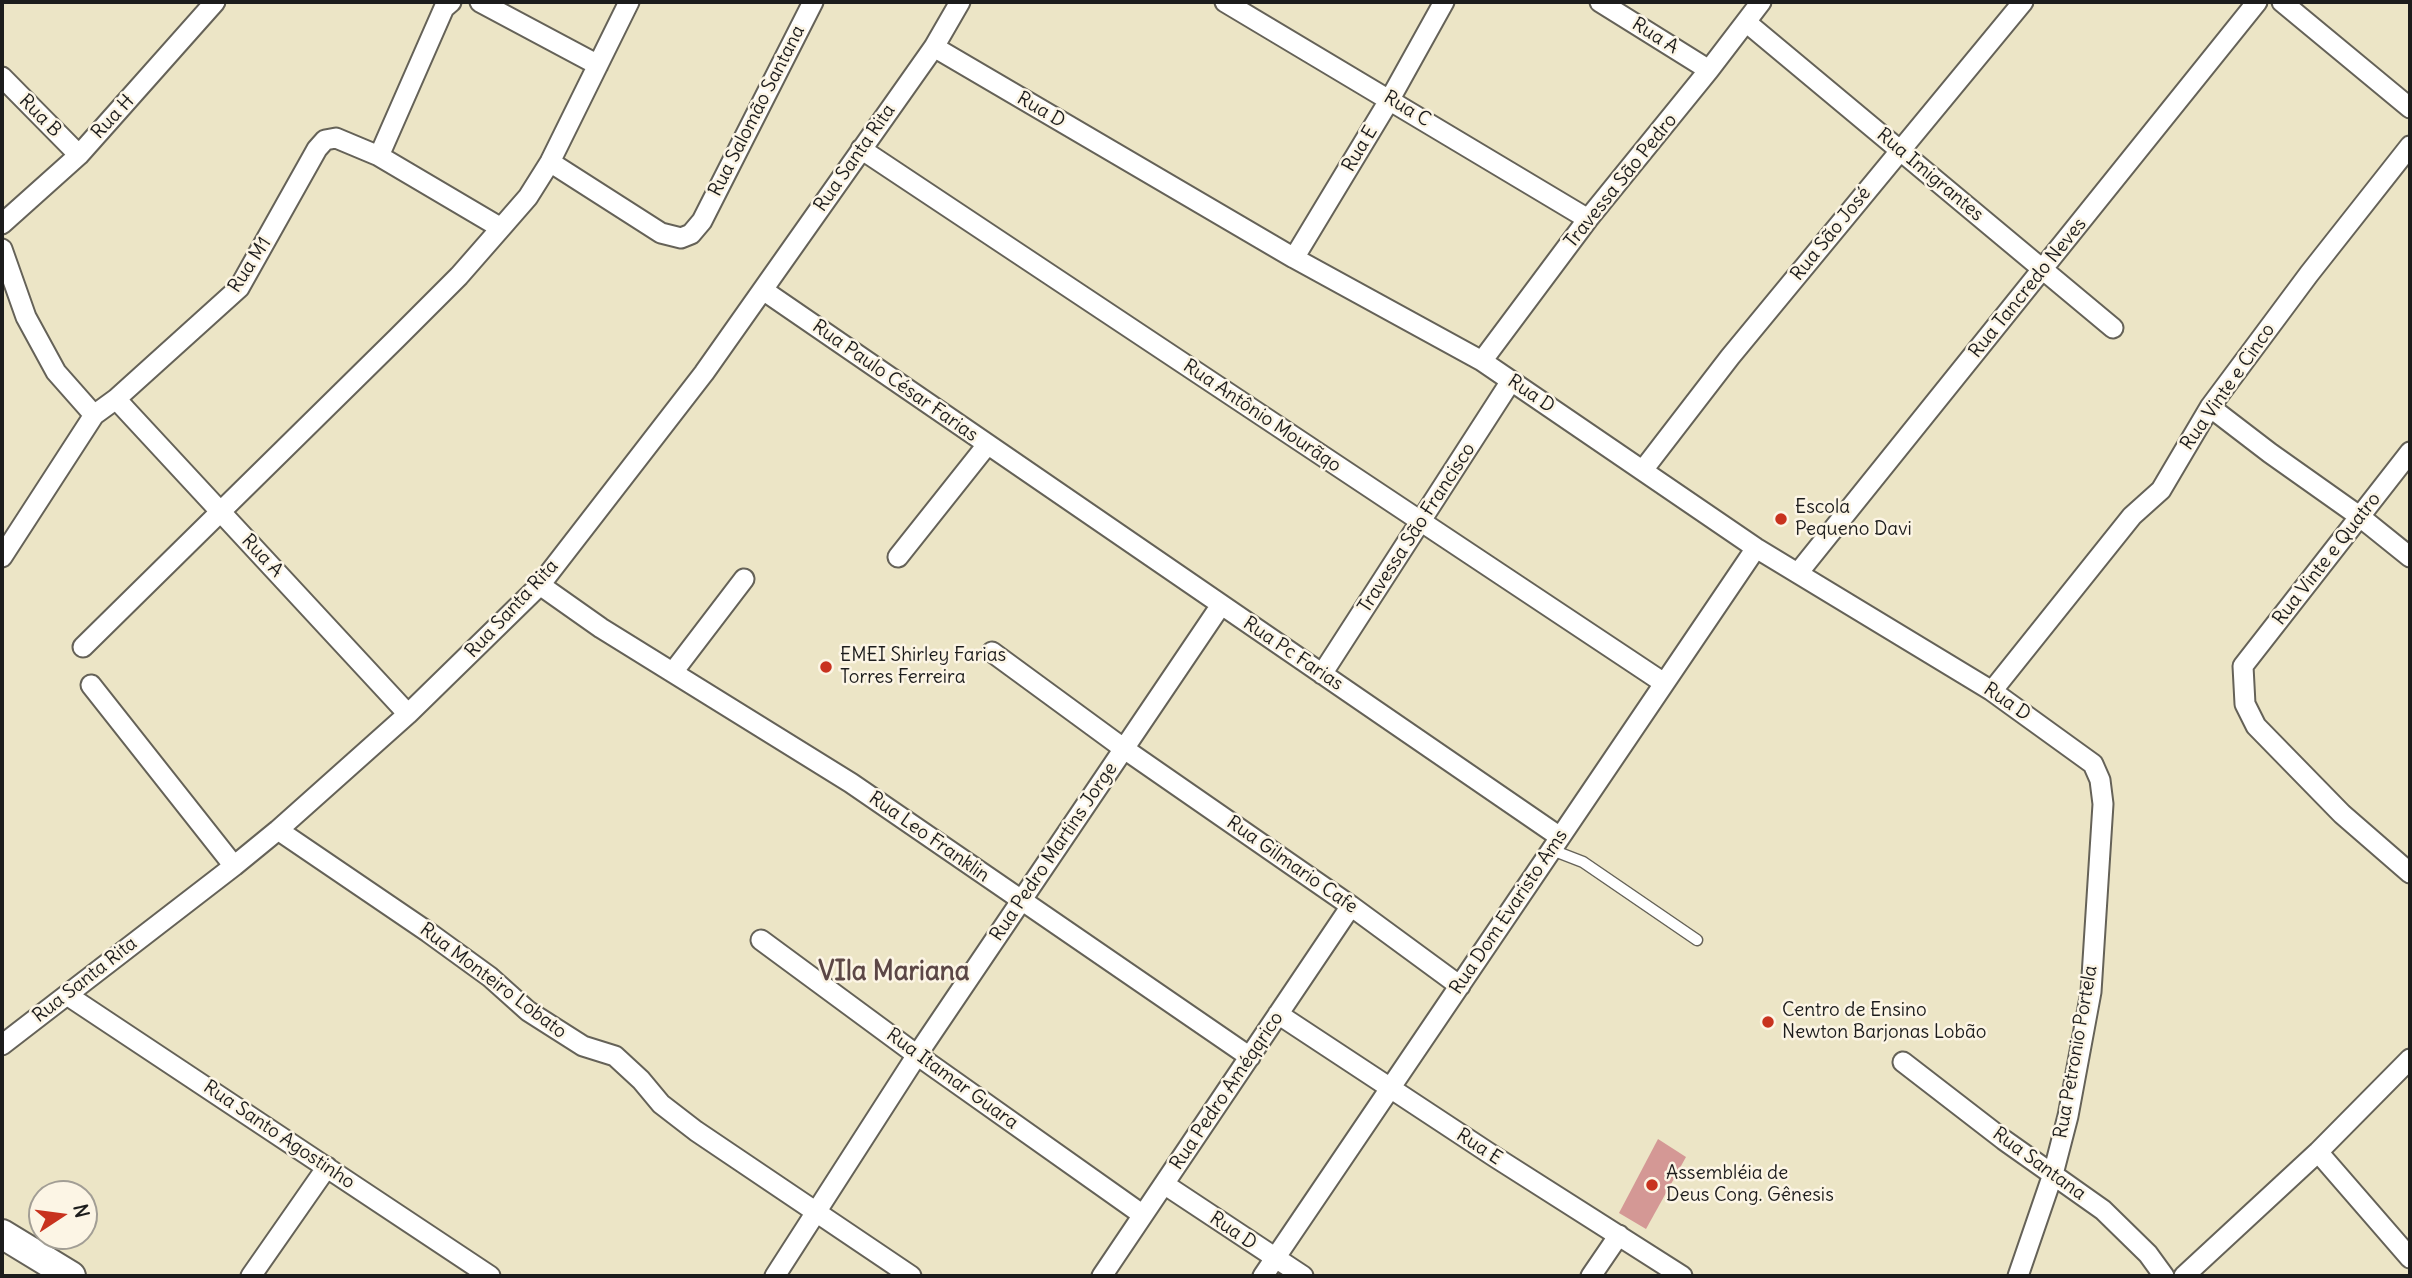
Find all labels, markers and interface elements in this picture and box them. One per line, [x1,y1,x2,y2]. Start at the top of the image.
street label: Rua A [1628,13,1682,59]
street label: Rua Salomão Santana [704,22,810,200]
street label: Rua C [1379,86,1435,132]
street label: Rua D [1013,87,1069,133]
street label: Rua B [14,90,66,142]
street label: Rua H [87,90,139,144]
street label: Rua Santa Rita [810,100,900,216]
street label: Travessa São Pedro [1560,109,1682,253]
street label: Rua E [1337,122,1383,176]
street label: Rua Imigrantes [1872,124,1988,226]
street label: Rua São José [1786,183,1876,285]
street label: Rua Tancredo Neves [1964,213,2092,363]
street label: Rua M1 [224,233,276,297]
street label: Rua Paulo César Farias [808,315,982,447]
street label: Rua Vinte e Cinco [2176,319,2280,455]
street label: Rua Antônio Mourãqo [1179,355,1345,477]
street label: Rua D [1503,370,1559,418]
street label: Travessa São Francisco [1354,439,1480,617]
street label: Rua Vinte e Quatro [2268,488,2386,630]
place label: Escola Pequeno Davi [1795,497,1912,541]
marker: Escola Pequeno Davi [1773,511,1789,527]
street label: Rua A [236,530,288,582]
street label: Rua Santa Rita [461,555,563,663]
street label: Rua Pc Farias [1239,612,1347,696]
place label: EMEI Shirley Farias Torres Ferreira [840,645,1006,689]
marker: EMEI Shirley Farias Torres Ferreira [818,659,834,675]
street label: Rua D [1979,678,2035,726]
street label: Rua Pedro Martins Jorge [986,758,1122,946]
street label: Rua Leo Franklin [864,787,994,887]
street label: Rua Gilmario Cafe [1222,811,1362,919]
street label: Rua Dom Evaristo Ams [1445,825,1573,999]
street label: Rua Monteiro Lobato [415,918,571,1044]
street label: Rua Santa Rita [28,932,142,1028]
district label: VIla Mariana [818,957,970,989]
street label: Rua Petronio Portela [2050,964,2102,1140]
place label: Centro de Ensino Newton Barjonas Lobão [1782,1000,1986,1044]
street label: Rua Pedro Améqqrico [1166,1008,1288,1174]
marker: Centro de Ensino Newton Barjonas Lobão [1760,1014,1776,1030]
street label: Rua Itamar Guara [882,1024,1022,1134]
street label: Rua Santo Agostinho [199,1076,359,1194]
street label: Rua Santana [1988,1123,2090,1205]
street label: Rua E [1452,1124,1506,1170]
place label: Assembléia de Deus Cong. Gênesis [1666,1163,1834,1207]
marker: Assembléia de Deus Cong. Gênesis [1644,1177,1660,1193]
north arrow [28,1180,98,1250]
text: N [68,1202,95,1220]
street label: Rua D [1205,1207,1261,1255]

